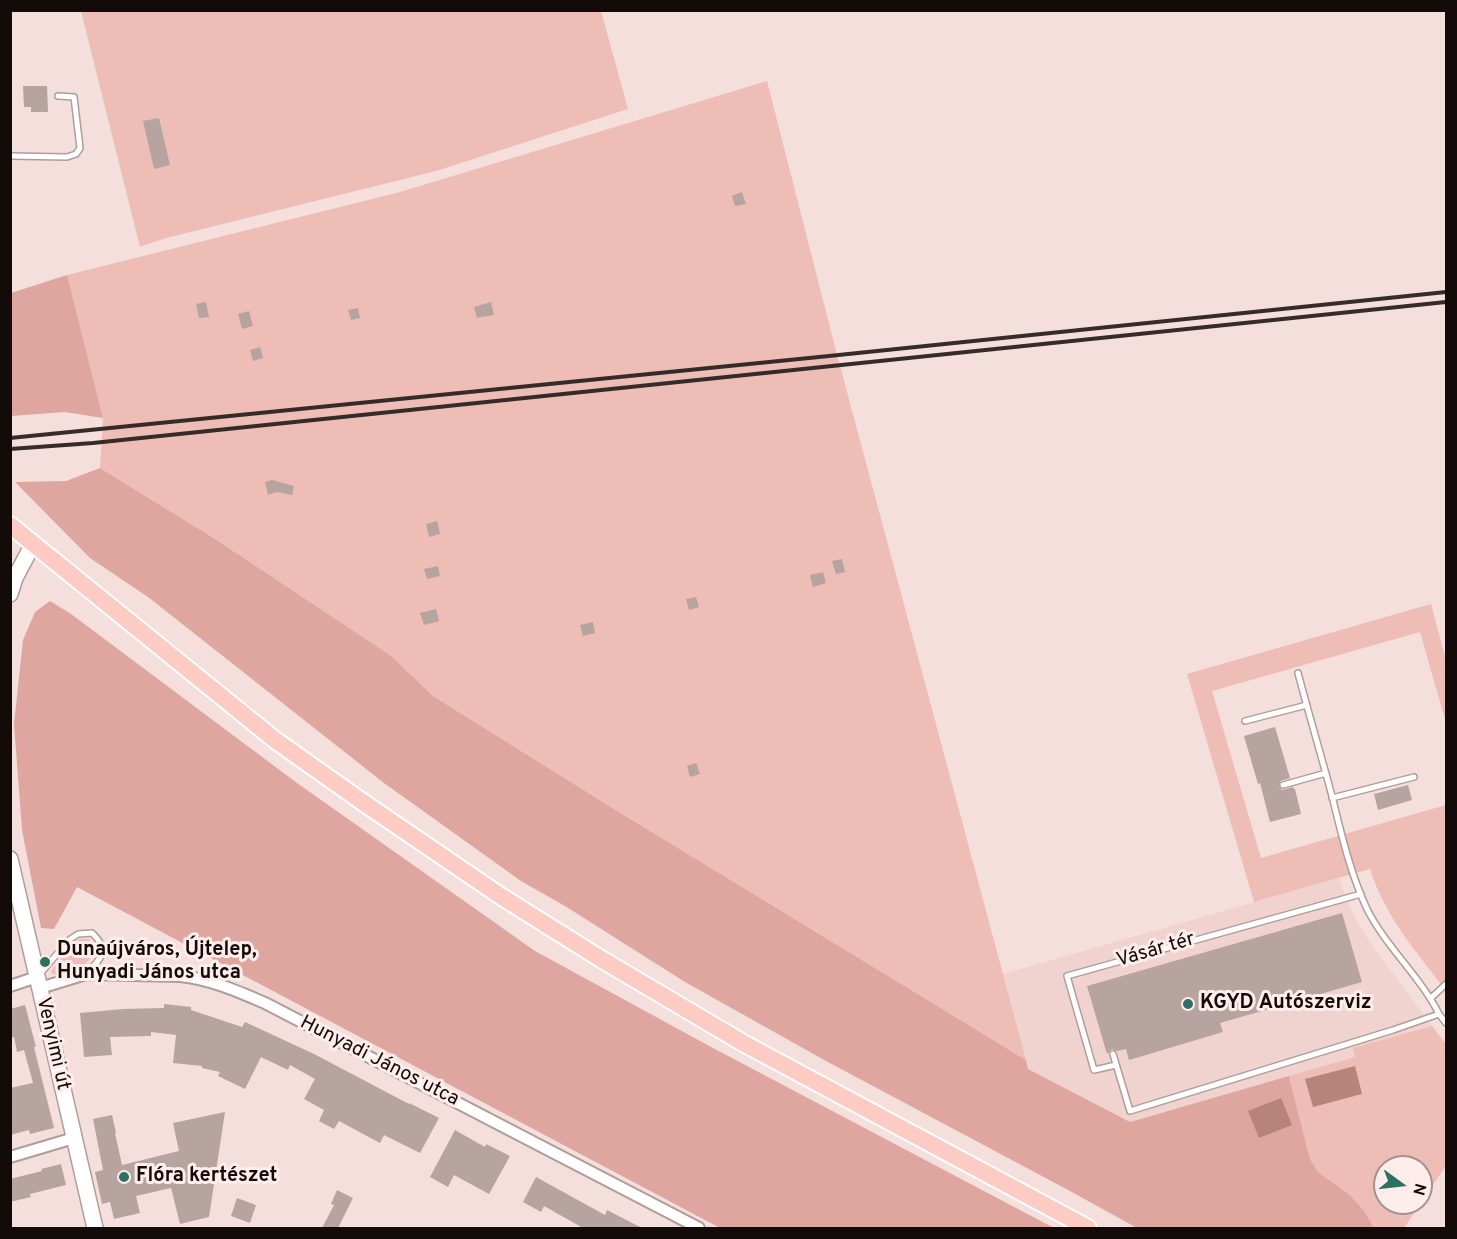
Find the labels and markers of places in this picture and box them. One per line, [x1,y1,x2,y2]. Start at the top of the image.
place label: Dunaújváros, Újtelep, Hunyadi János utca [57,939,257,986]
marker: Dunaújváros, Újtelep, Hunyadi János utca [38,955,52,969]
place label: KGYD Autószerviz [1200,992,1372,1016]
marker: KGYD Autószerviz [1181,997,1195,1011]
place label: Flóra kertészet [136,1165,277,1189]
marker: Flóra kertészet [117,1170,131,1184]

